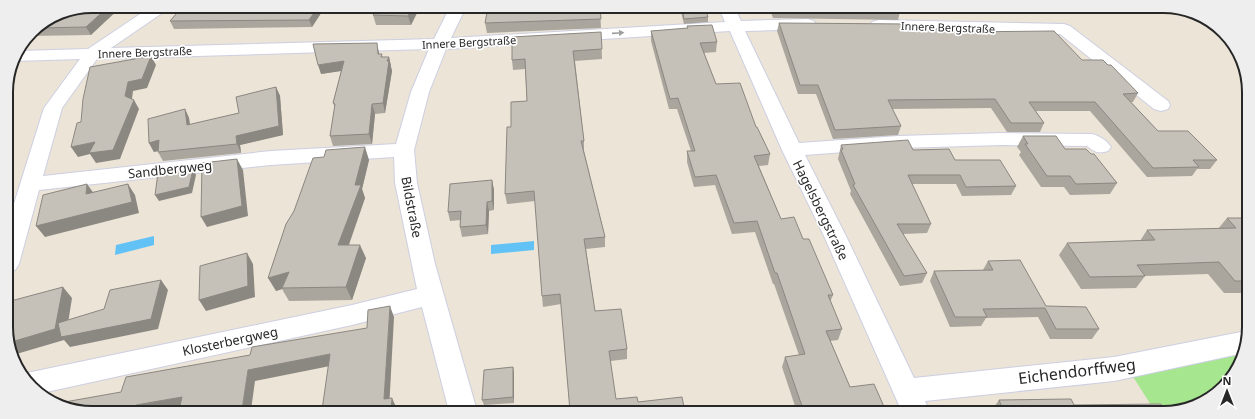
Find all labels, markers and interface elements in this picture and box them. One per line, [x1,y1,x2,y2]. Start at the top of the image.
street label: Innere Bergstraße [901,18,995,36]
one-way arrow [612,30,625,36]
street label: Innere Bergstraße [421,32,517,52]
street label: Innere Bergstraße [98,43,192,61]
street label: Sandbergweg [127,156,213,182]
street label: Hagelsbergstraße [789,157,853,263]
street label: Bildstraße [397,175,427,239]
street label: Klosterbergweg [181,322,279,360]
street label: Eichendorffweg [1017,353,1137,389]
north arrow [1207,371,1247,411]
text: N [1223,373,1231,388]

